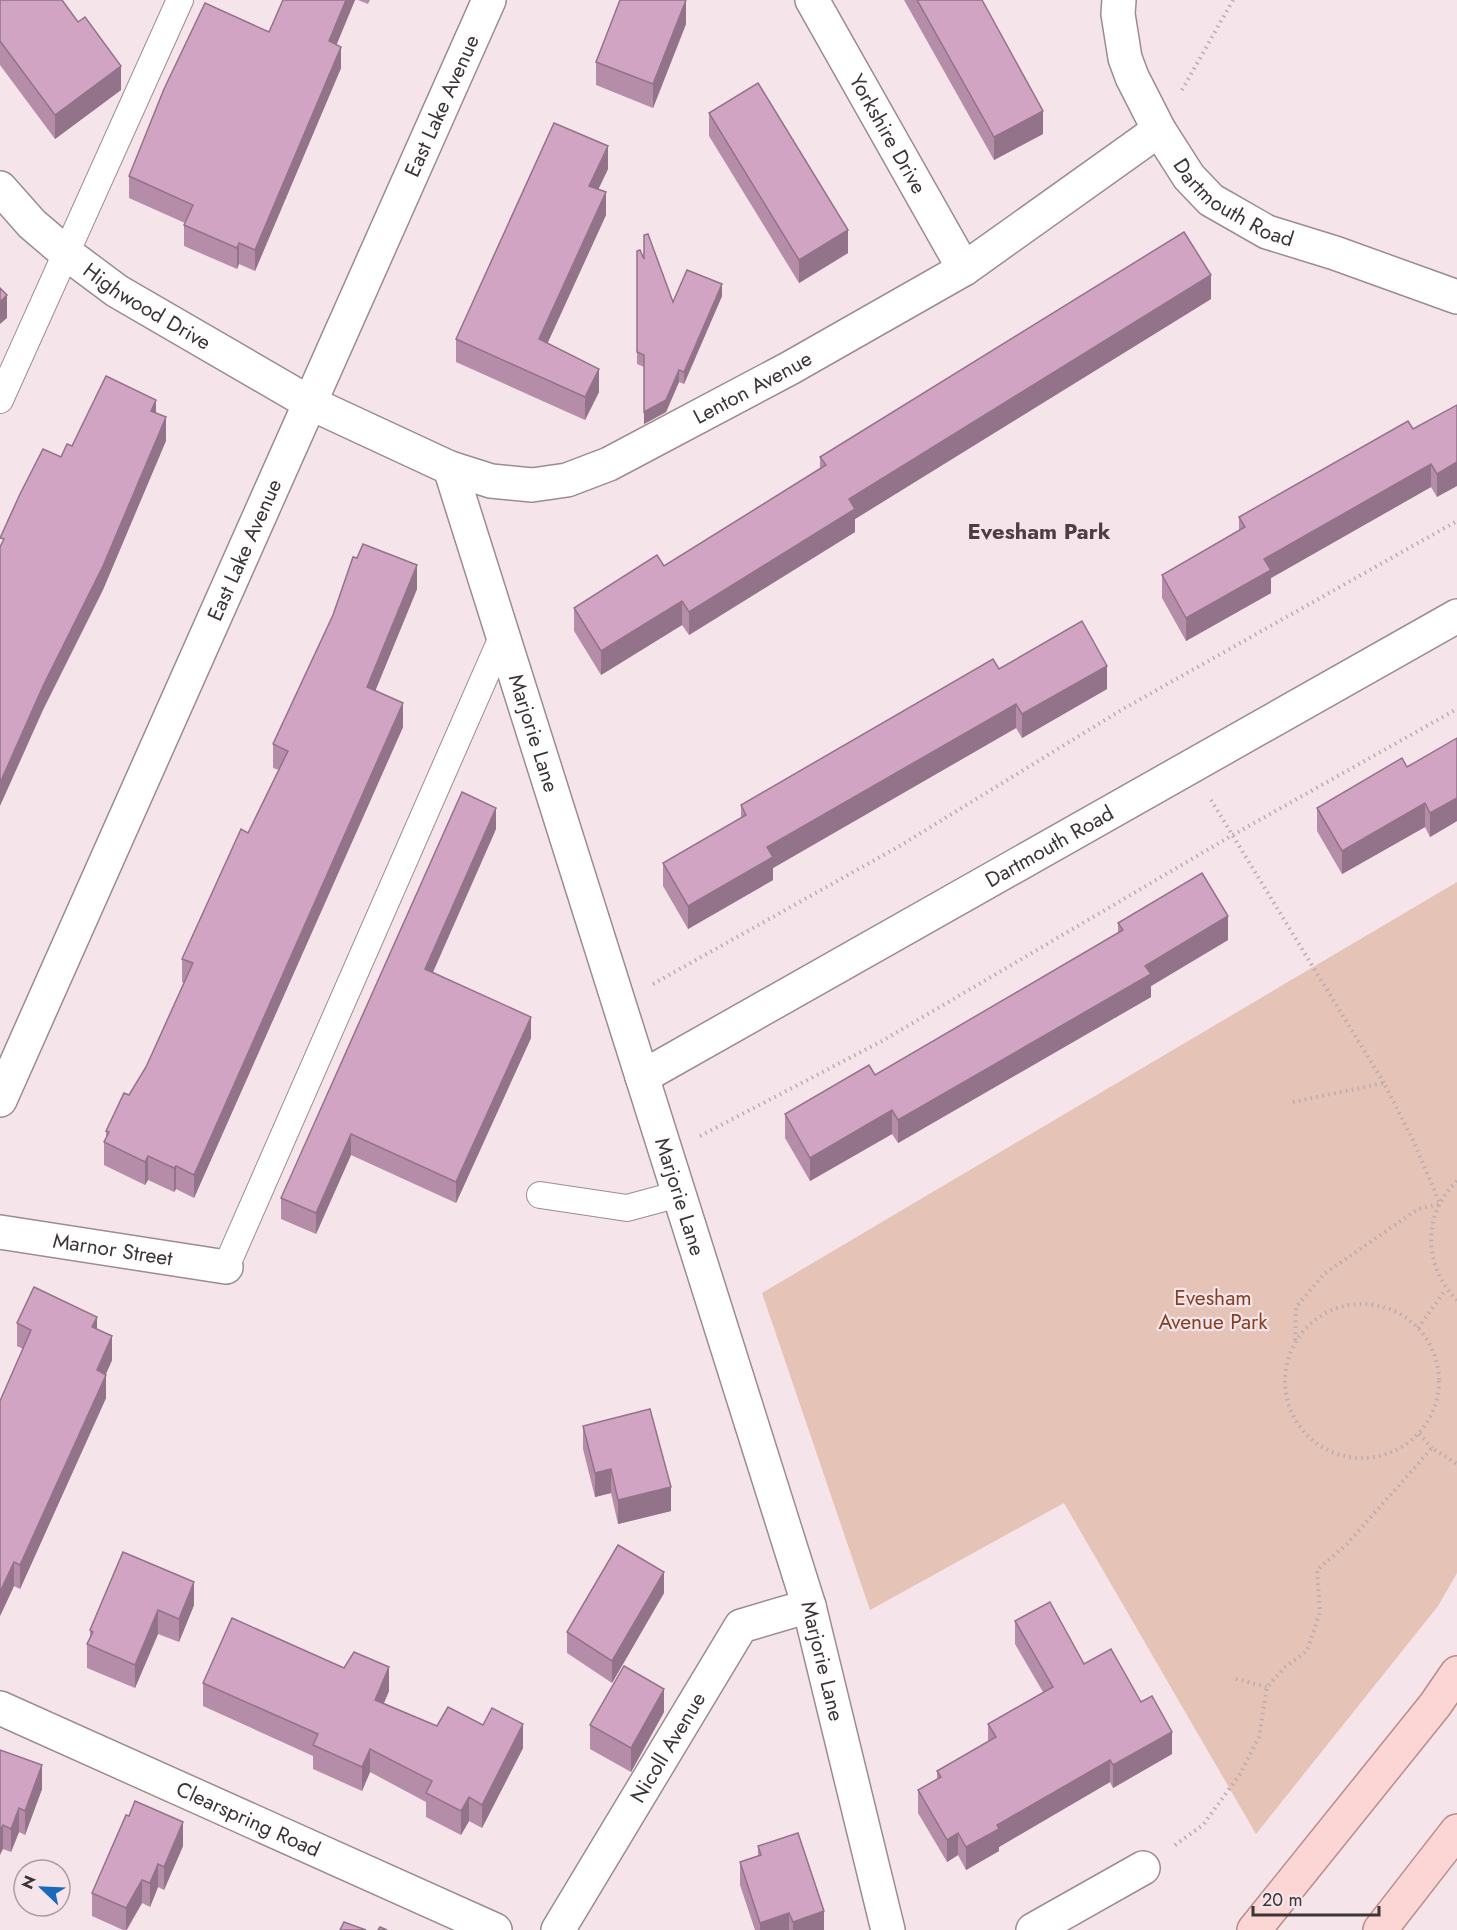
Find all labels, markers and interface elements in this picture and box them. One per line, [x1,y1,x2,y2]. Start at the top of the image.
street label: East Lake Avenue [397,30,487,182]
street label: Yorkshire Drive [842,69,934,200]
street label: Dartmouth Road [1166,152,1297,254]
street label: Highwood Drive [77,256,217,357]
street label: Lenton Avenue [688,344,818,432]
street label: East Lake Avenue [200,474,289,626]
district label: Evesham Park [968,515,1111,547]
street label: Marjorie Lane [501,670,566,796]
street label: Dartmouth Road [980,798,1119,895]
street label: Marjorie Lane [647,1134,713,1260]
street label: Marnor Street [51,1225,174,1273]
park label: Evesham Avenue Park [1158,1283,1268,1337]
street label: Marjorie Lane [793,1598,852,1724]
street label: Nicoll Avenue [623,1686,713,1809]
street label: Clearspring Road [171,1774,325,1865]
north arrow [12,1858,72,1918]
text: N [16,1872,42,1893]
scale bar [1253,1879,1379,1917]
text: 20 m [1262,1887,1302,1913]

